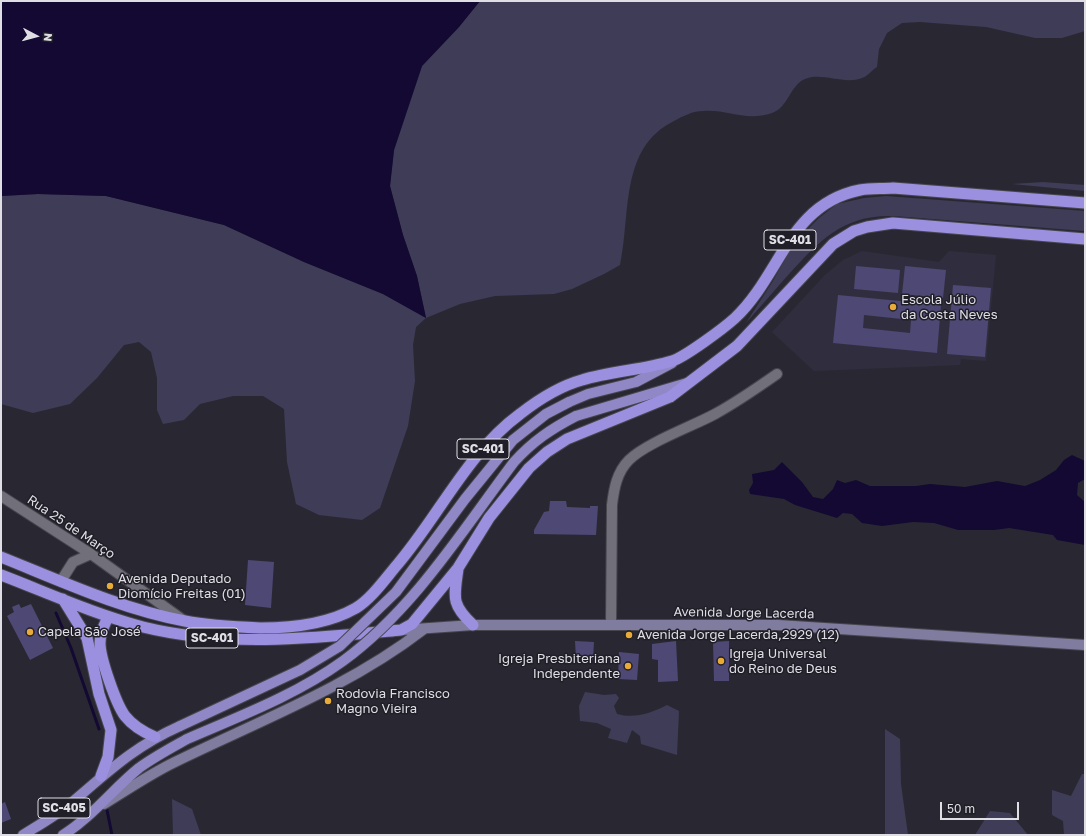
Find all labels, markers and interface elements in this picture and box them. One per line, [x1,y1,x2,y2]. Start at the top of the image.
north arrow [16,16,56,56]
text: N [42,32,55,42]
road number: SC-401 [764,230,816,250]
place label: Escola Júlio da Costa Neves [901,292,998,323]
marker: Escola Júlio da Costa Neves [888,302,898,312]
road number: SC-401 [457,439,509,459]
street label: Rua 25 de Março [24,492,118,562]
place label: Avenida Deputado Diomício Freitas (01) [118,571,246,602]
marker: Avenida Deputado Diomício Freitas (01) [105,581,115,591]
street label: Avenida Jorge Lacerda [673,604,815,622]
place label: Capela São José [38,624,141,640]
marker: Capela São José [25,627,35,637]
place label: Avenida Jorge Lacerda,2929 (12) [637,627,840,643]
road number: SC-401 [186,628,238,648]
marker: Avenida Jorge Lacerda,2929 (12) [624,630,634,640]
place label: Igreja Universal do Reino de Deus [729,646,837,677]
place label: Igreja Presbiteriana Independente [498,651,620,682]
marker: Igreja Universal do Reino de Deus [716,656,726,666]
marker: Igreja Presbiteriana Independente [623,661,633,671]
place label: Rodovia Francisco Magno Vieira [336,686,450,717]
marker: Rodovia Francisco Magno Vieira [323,696,333,706]
scale bar [942,794,1021,820]
road number: SC-405 [38,798,90,818]
text: 50 m [947,801,975,816]

